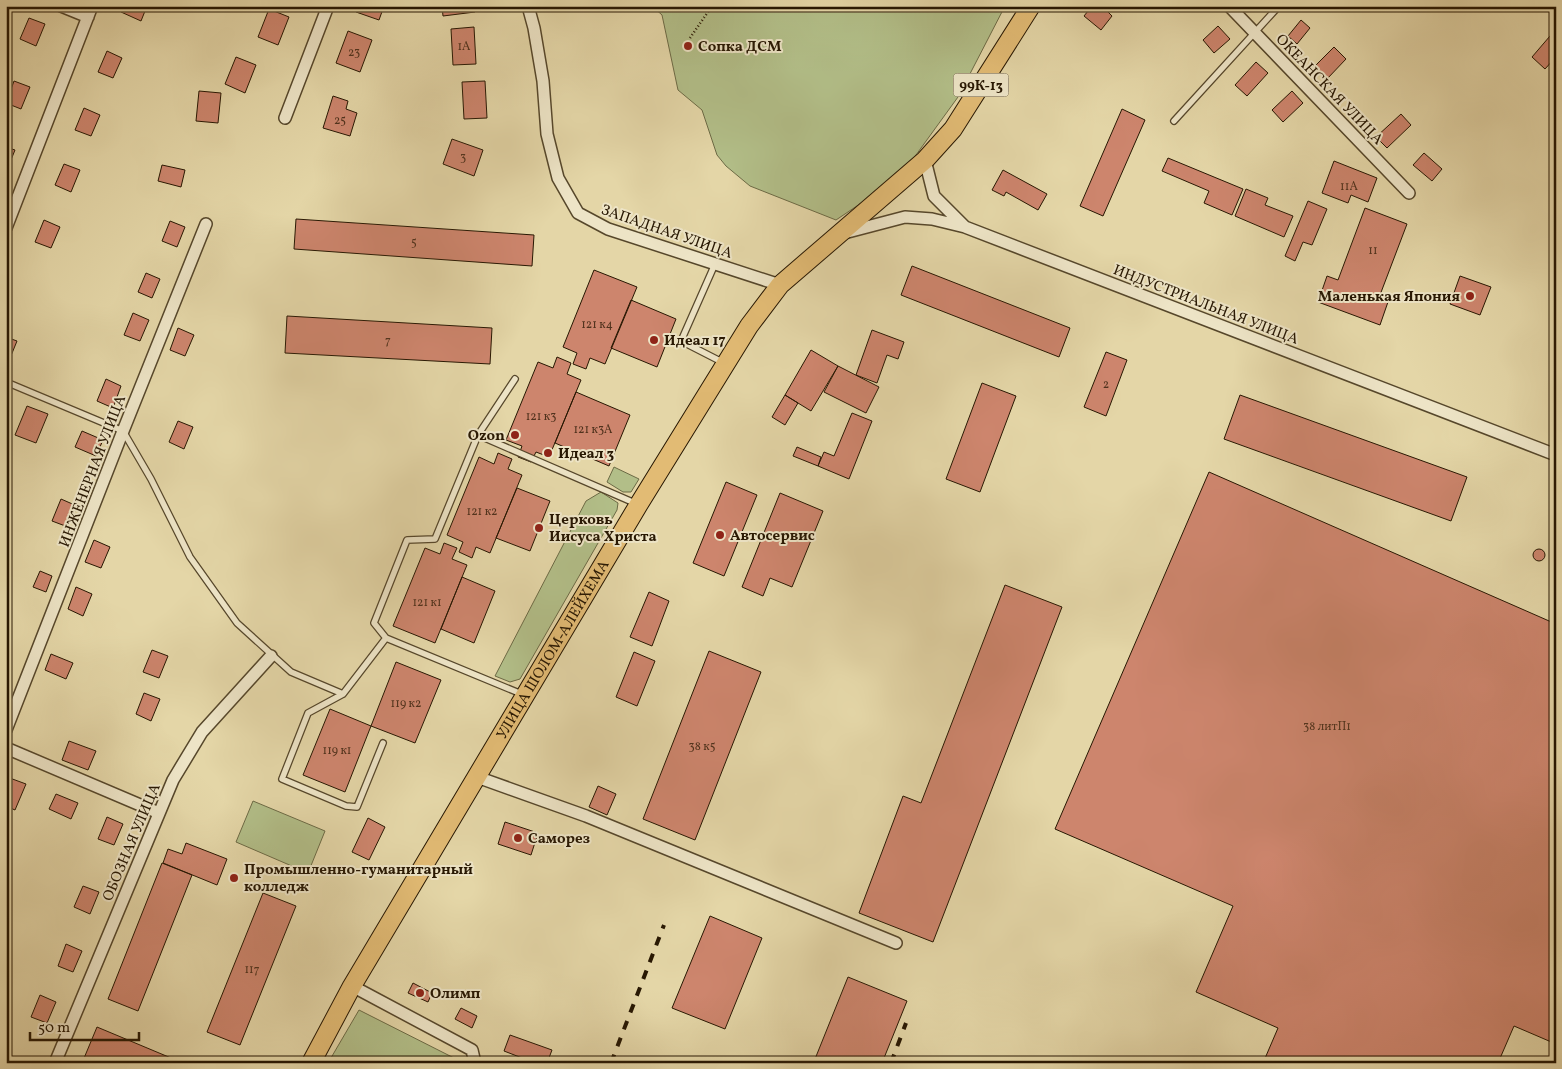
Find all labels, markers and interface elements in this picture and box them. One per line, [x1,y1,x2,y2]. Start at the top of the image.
street label: ОКЕАНСКАЯ УЛИЦА [1270,30,1388,150]
place label: Сопка ДСМ [698,37,782,58]
house number: 1А [457,39,471,55]
marker: Сопка ДСМ [682,40,694,52]
house number: 23 [348,45,360,61]
road number: 99К-13 [954,74,1008,96]
house number: 25 [334,113,346,129]
house number: 3 [460,150,466,166]
house number: 11А [1340,179,1358,195]
street label: ЗАПАДНАЯ УЛИЦА [598,200,735,265]
house number: 5 [411,235,417,251]
house number: 11 [1368,243,1378,259]
street label: ИНДУСТРИАЛЬНАЯ УЛИЦА [1110,260,1302,351]
place label: Маленькая Япония [1318,287,1460,308]
marker: Маленькая Япония [1464,290,1476,302]
house number: 121 к4 [581,317,613,333]
place label: Идеал 17 [664,331,726,352]
house number: 7 [385,333,391,349]
marker: Идеал 17 [648,334,660,346]
house number: 2 [1103,377,1109,393]
street label: ИНЖЕНЕРНАЯ УЛИЦА [55,392,132,551]
house number: 121 к3 [526,409,556,425]
house number: 121 к3А [573,422,613,438]
place label: Ozon [468,426,505,447]
marker: Ozon [509,429,521,441]
place label: Идеал 3 [558,444,615,465]
marker: Идеал 3 [542,447,554,459]
house number: 121 к2 [467,504,498,520]
place label: Церковь Иисуса Христа [549,510,657,548]
marker: Церковь Иисуса Христа [533,522,545,534]
place label: Автосервис [730,526,815,547]
marker: Автосервис [714,529,726,541]
street label: УЛИЦА ШОЛОМ-АЛЕЙХЕМА [492,556,616,744]
house number: 121 к1 [412,595,442,611]
house number: 119 к2 [391,696,421,712]
house number: 38 литП1 [1303,719,1351,735]
house number: 38 к5 [689,739,716,755]
house number: 119 к1 [323,743,352,759]
street label: ОБОЗНАЯ УЛИЦА [98,780,167,905]
place label: Саморез [528,829,590,850]
marker: Саморез [512,832,524,844]
place label: Промышленно-гуманитарный колледж [244,860,473,898]
marker: Промышленно-гуманитарный колледж [228,872,240,884]
house number: 117 [244,962,260,978]
place label: Олимп [430,984,481,1005]
marker: Олимп [414,987,426,999]
scale bar [30,1009,139,1041]
text: 50 m [38,1018,70,1039]

